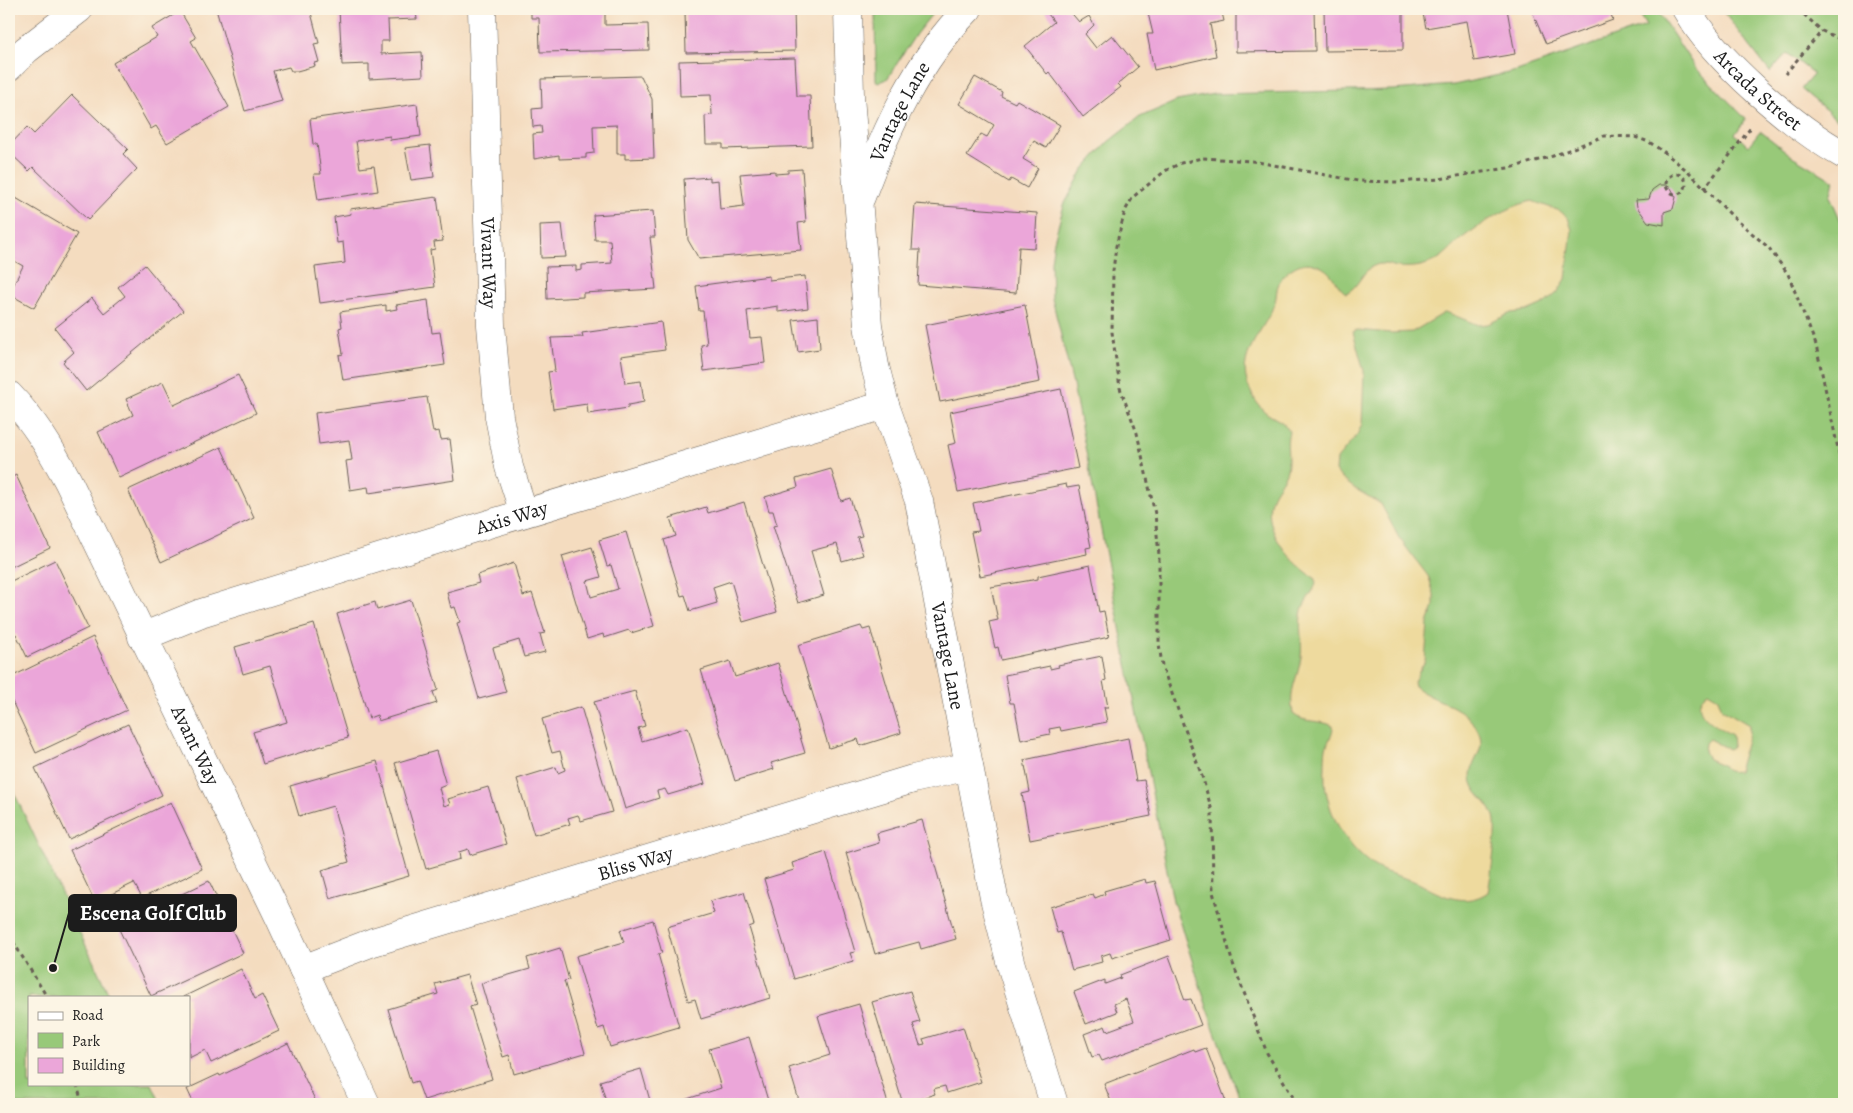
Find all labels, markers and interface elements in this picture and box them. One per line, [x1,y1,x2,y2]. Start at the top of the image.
street label: Arcada Street [1707,43,1808,137]
street label: Vantage Lane [863,56,937,167]
street label: Vivant Way [474,216,504,310]
street label: Axis Way [472,494,552,541]
street label: Vantage Lane [924,599,971,712]
street label: Avant Way [164,700,227,791]
street label: Bliss Way [594,839,677,887]
callout: Escena Golf Club [69,895,236,931]
text: Escena Golf Club [80,899,226,927]
legend [28,996,190,1086]
text: Road [72,1005,104,1025]
text: Park [72,1031,101,1051]
text: Building [72,1055,125,1075]

